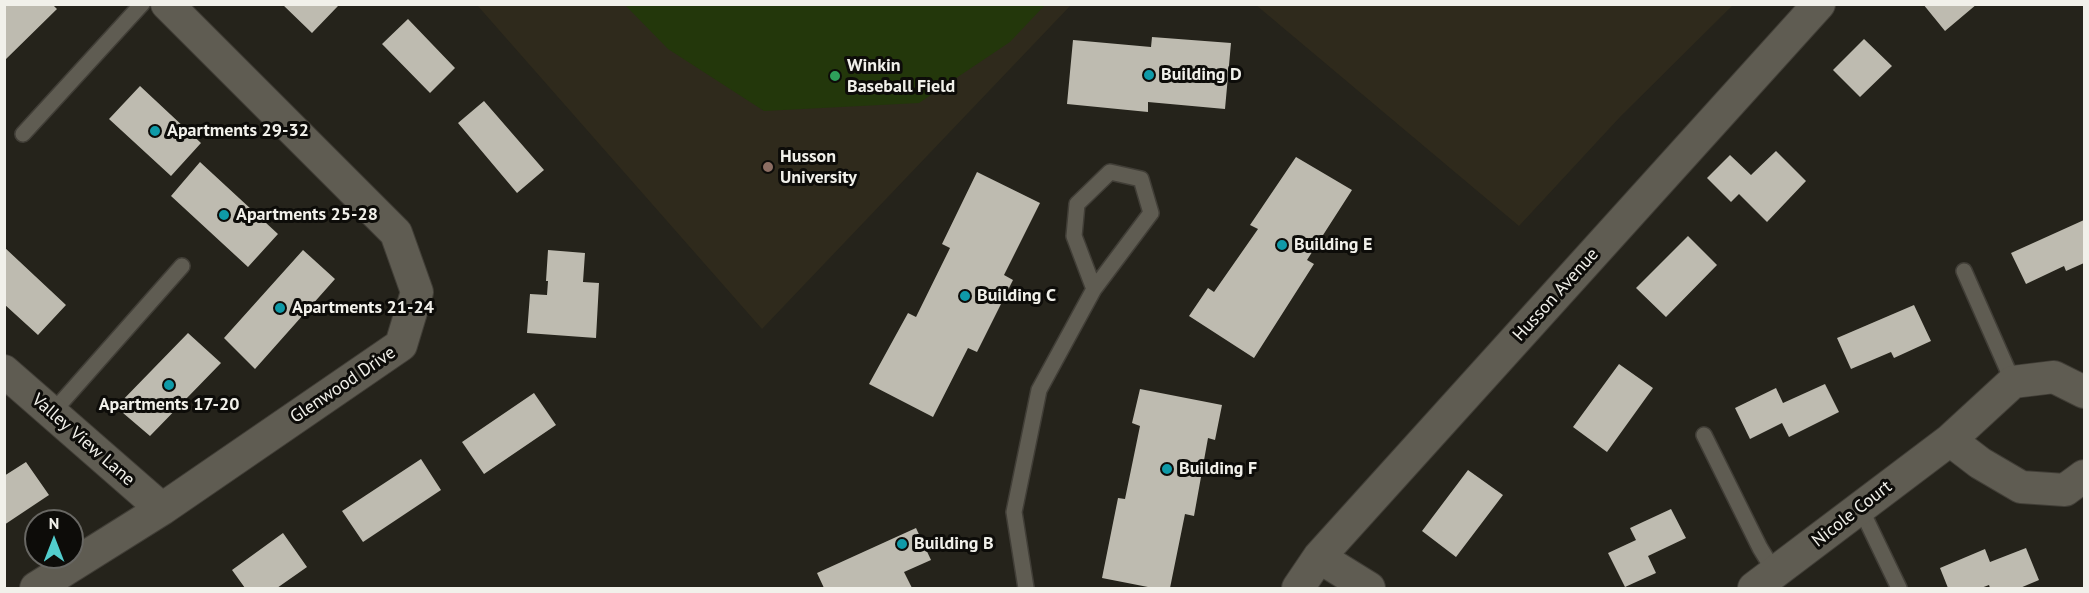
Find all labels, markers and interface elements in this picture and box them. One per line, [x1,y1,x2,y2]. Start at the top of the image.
place label: Winkin Baseball Field [847,55,955,98]
place label: Building D [1161,64,1242,86]
marker: Building D [1142,68,1156,82]
marker: Winkin Baseball Field [828,69,842,83]
place label: Apartments 29-32 [167,120,309,142]
marker: Apartments 29-32 [148,124,162,138]
place label: Husson University [780,146,857,188]
marker: Husson University [761,160,775,174]
place label: Apartments 25-28 [236,204,378,226]
marker: Apartments 25-28 [217,208,231,222]
place label: Building E [1294,234,1372,256]
marker: Building E [1275,238,1289,252]
street label: Husson Avenue [1509,244,1603,346]
place label: Building C [977,285,1056,307]
marker: Building C [958,289,972,303]
place label: Apartments 21-24 [292,297,434,319]
marker: Apartments 21-24 [273,301,287,315]
street label: Glenwood Drive [286,342,400,428]
marker: Apartments 17-20 [162,378,176,392]
street label: Valley View Lane [27,389,139,491]
place label: Apartments 17-20 [99,394,239,416]
place label: Building F [1179,458,1257,480]
marker: Building F [1160,462,1174,476]
street label: Nicole Court [1808,476,1896,552]
north arrow [24,509,84,569]
text: N [49,513,59,533]
place label: Building B [914,533,994,555]
marker: Building B [895,537,909,551]

